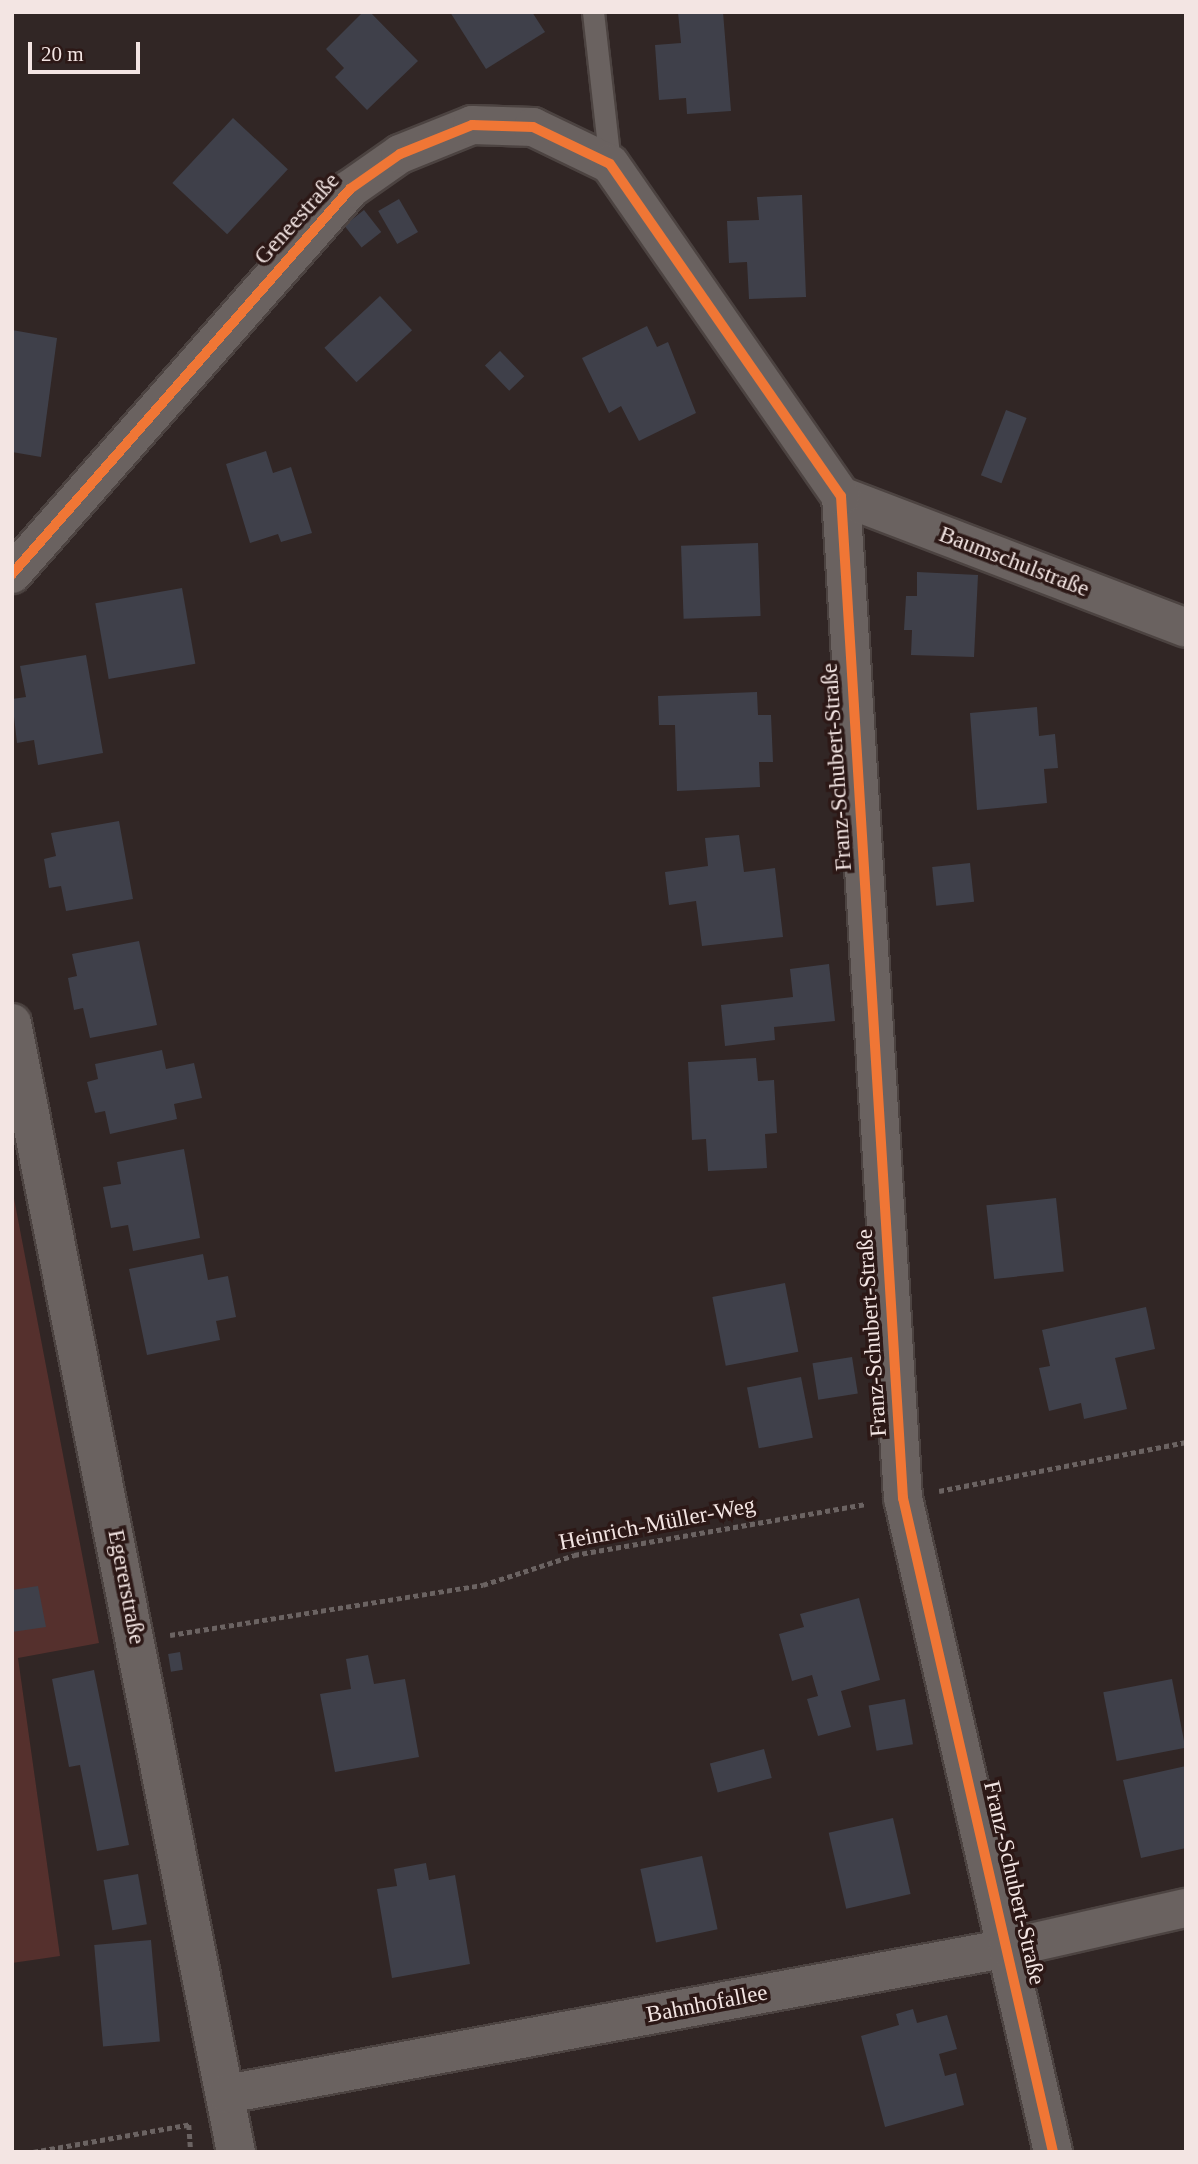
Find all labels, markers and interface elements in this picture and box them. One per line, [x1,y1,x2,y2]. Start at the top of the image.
scale bar [32,28,144,72]
text: 20 m [41,42,84,66]
street label: Geneestraße [249,168,345,270]
street label: Baumschulstraße [935,521,1093,603]
street label: Franz-Schubert-Straße [816,662,858,872]
street label: Franz-Schubert-Straße [851,1228,893,1438]
street label: Heinrich-Müller-Weg [556,1491,758,1557]
street label: Egererstraße [101,1527,151,1647]
street label: Franz-Schubert-Straße [977,1778,1051,1988]
street label: Bahnhofallee [644,1979,770,2029]

